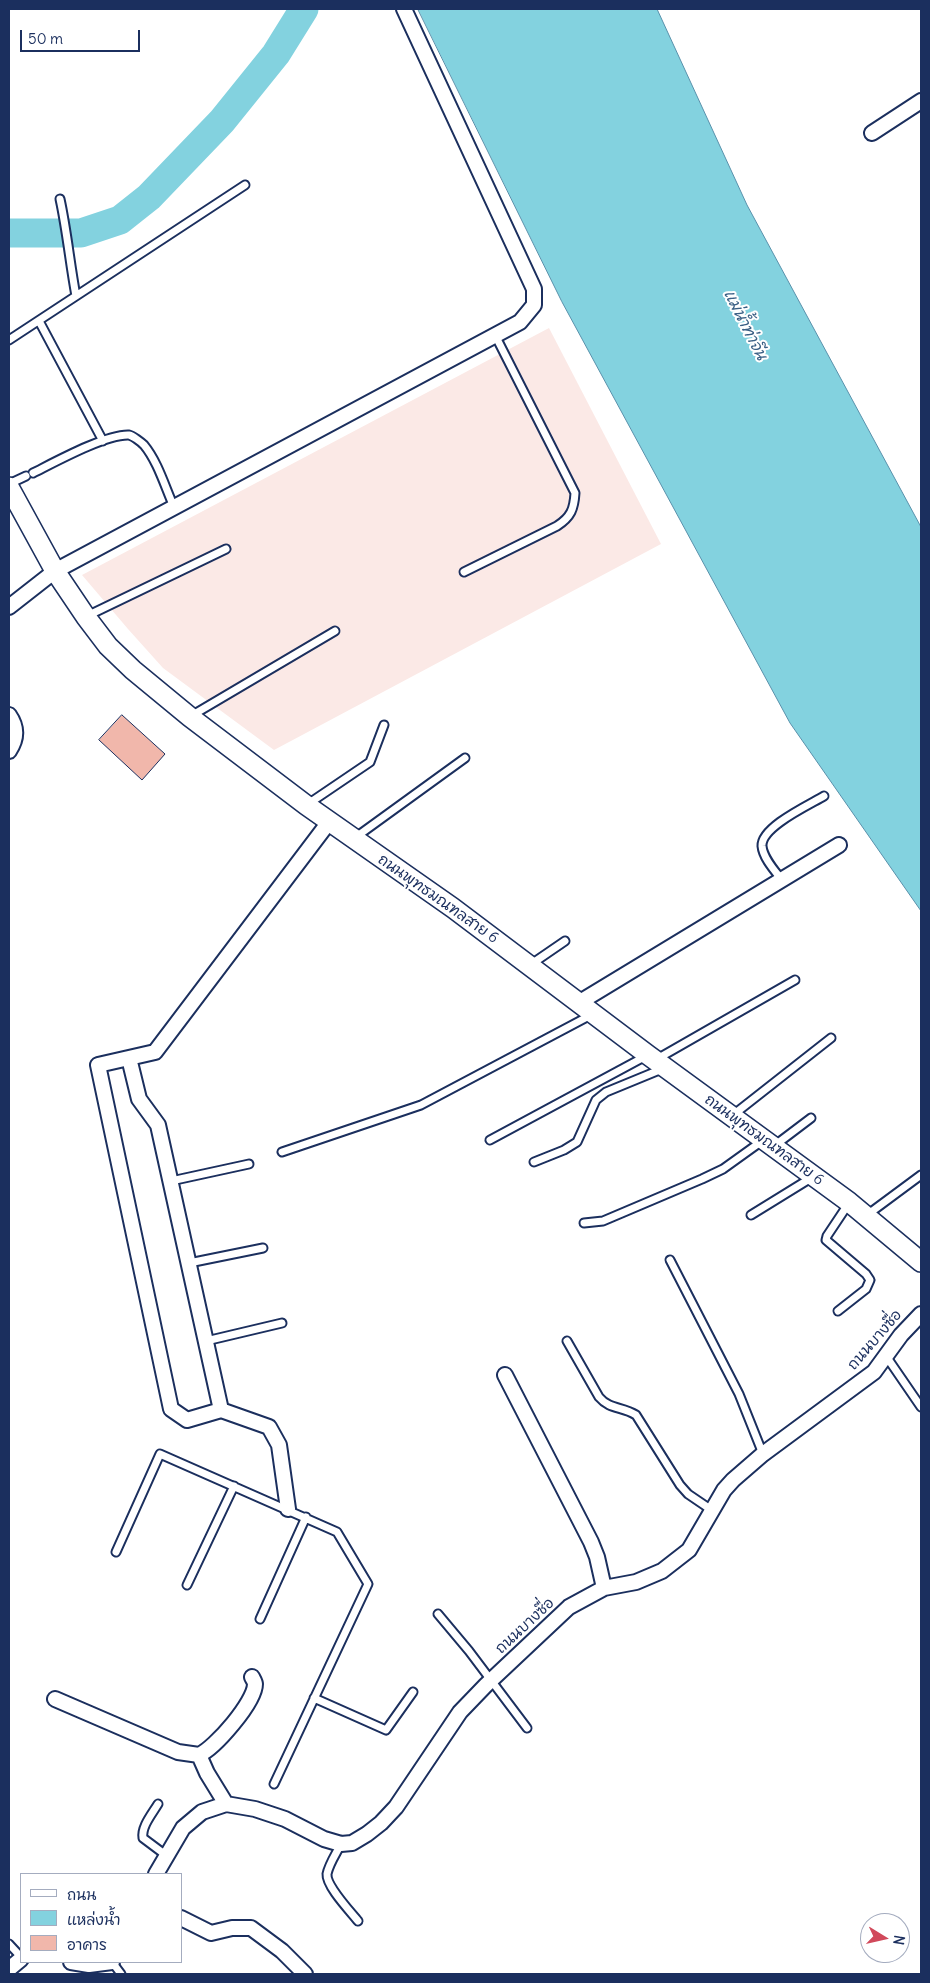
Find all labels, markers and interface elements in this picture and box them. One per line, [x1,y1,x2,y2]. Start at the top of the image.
scale bar [22,20,142,52]
text: 50 m [28,29,63,48]
water label: แม่น้ำท่าจีน [719,287,771,363]
street label: ถนนพุทธมณฑลสาย 6 [374,851,502,947]
street label: ถนนพุทธมณฑลสาย 6 [701,1091,827,1189]
street label: ถนนบางซื่อ [844,1306,906,1374]
street label: ถนนบางซื่อ [492,1594,558,1658]
legend [20,1873,182,1963]
text: ถนน [67,1885,96,1904]
text: แหล่งน้ำ [67,1910,121,1929]
north arrow [860,1913,910,1963]
text: N [889,1934,908,1946]
text: อาคาร [67,1935,107,1954]

